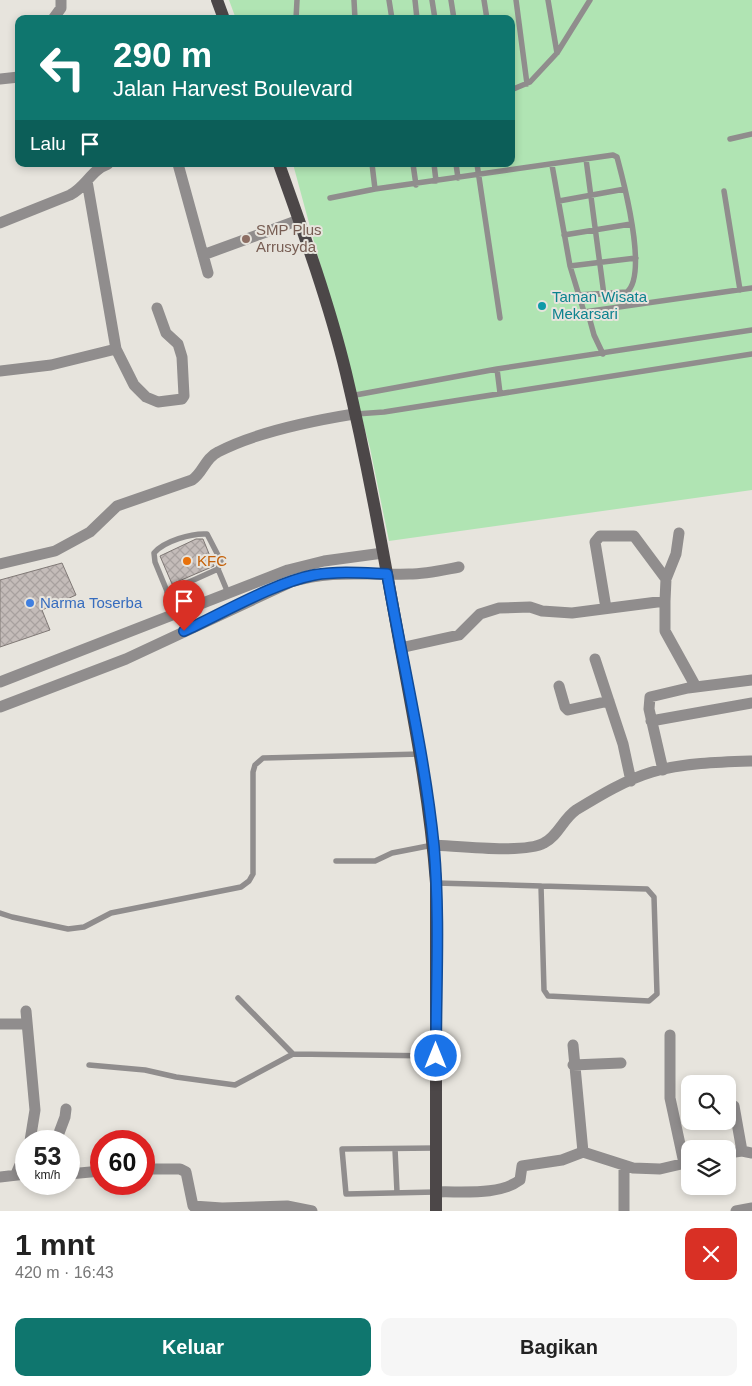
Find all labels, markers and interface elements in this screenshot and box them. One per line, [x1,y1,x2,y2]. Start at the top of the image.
icon: left [30,35,95,100]
text: 290 m [113,35,212,74]
text: Jalan Harvest Boulevard [113,76,353,101]
icon: arrive [76,130,104,158]
text: Lalu [30,133,66,154]
place label: SMP Plus Arrusyda [256,221,322,255]
marker: SMP Plus Arrusyda [240,233,252,245]
place label: Taman Wisata Mekarsari [552,288,648,322]
marker: Taman Wisata Mekarsari [536,300,548,312]
place label: KFC [197,552,227,569]
marker: KFC [181,555,193,567]
pin [163,580,205,631]
icon: arrive [170,587,198,615]
place label: Narma Toserba [40,594,143,611]
marker: Narma Toserba [24,597,36,609]
position arrow [409,1029,461,1081]
map controls [681,1075,736,1195]
button: search [681,1075,736,1130]
speed limit sign: 60 [90,1130,155,1195]
button: layers [681,1140,736,1195]
text: 53 [34,1142,61,1170]
text: km/h [34,1168,61,1182]
text: 1 mnt [15,1228,95,1261]
button: close [685,1228,737,1280]
text: 420 m · 16:43 [15,1264,114,1281]
button: Keluar [15,1318,371,1376]
button: Bagikan [381,1318,737,1376]

